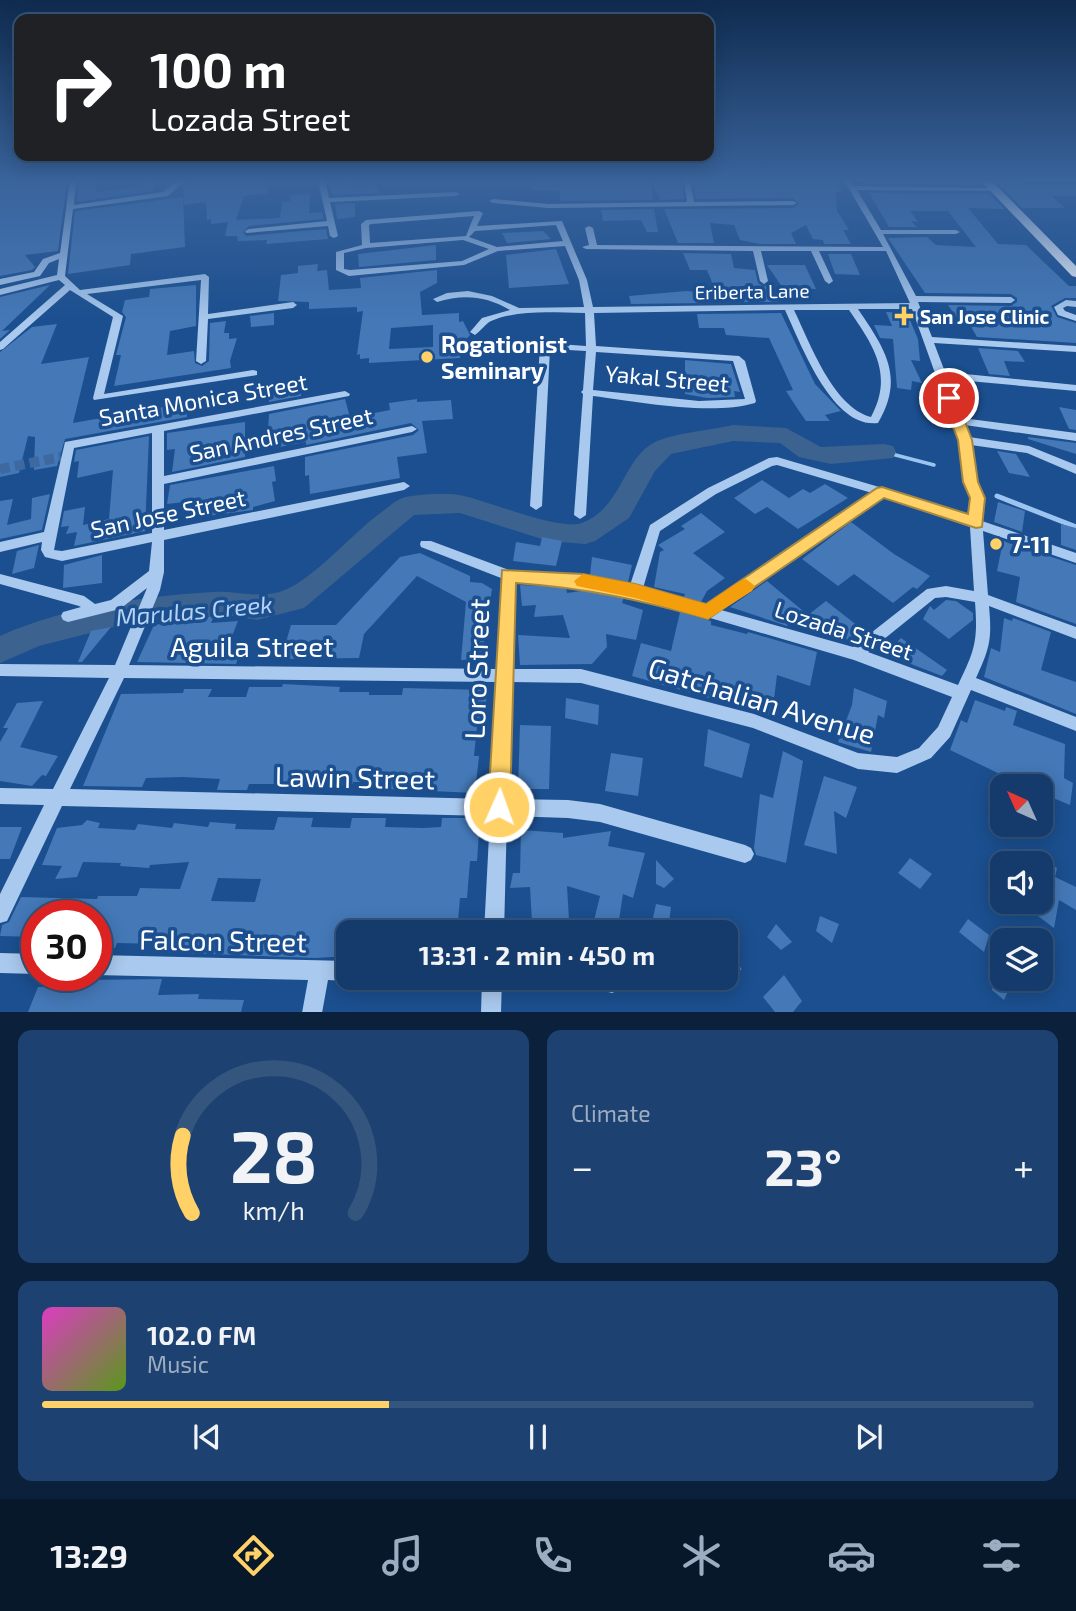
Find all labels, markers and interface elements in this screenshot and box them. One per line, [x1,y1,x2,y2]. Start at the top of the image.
text: 100 m [150,39,287,98]
icon: right [35,42,126,133]
text: Lozada Street [150,99,350,137]
street label: Eriberta Lane [694,278,810,304]
place label: San Jose Clinic [920,305,1050,328]
marker: San Jose Clinic [894,306,914,326]
place label: Rogationist Seminary [441,330,567,384]
marker: Rogationist Seminary [419,349,435,365]
street label: Yakal Street [604,359,730,397]
street label: Santa Monica Street [97,367,309,431]
pin [919,368,979,428]
icon: arrive [930,379,968,417]
street label: San Andres Street [187,401,375,467]
street label: San Jose Street [88,483,248,543]
place label: 7-11 [1010,530,1050,558]
marker: 7-11 [988,536,1004,552]
water label: Marulas Creek [114,589,274,631]
street label: Lozada Street [771,594,917,666]
street label: Loro Street [457,598,495,740]
street label: Aguila Street [170,629,334,663]
street label: Gatchalian Avenue [645,649,879,751]
street label: Lawin Street [275,759,435,795]
position arrow [462,770,536,844]
north arrow [990,774,1054,836]
map controls [990,774,1053,991]
button: sound [990,851,1053,914]
speed limit sign: 30 [21,900,112,991]
street label: Falcon Street [139,922,307,958]
button: layers [990,928,1053,991]
text: 13:31 · 2 min · 450 m [419,939,655,970]
text: Climate [571,1099,651,1127]
text: 28 [230,1110,317,1198]
text: 23° [764,1134,842,1196]
text: − [571,1143,593,1189]
text: + [1013,1143,1034,1189]
text: km/h [242,1194,305,1224]
text: 102.0 FM [147,1319,256,1350]
text: Music [147,1350,209,1378]
icon: previous [188,1418,226,1456]
icon: pause [519,1418,557,1456]
icon: next [850,1418,888,1456]
icon: directions [229,1531,278,1580]
icon: music [378,1531,427,1580]
icon: phone [528,1531,577,1580]
icon: climate [677,1531,726,1580]
icon: car [827,1531,876,1580]
icon: filters [977,1531,1026,1580]
text: 13:29 [50,1536,128,1574]

